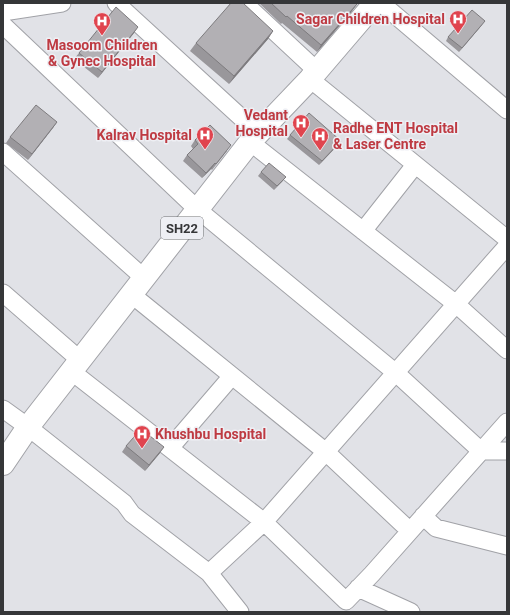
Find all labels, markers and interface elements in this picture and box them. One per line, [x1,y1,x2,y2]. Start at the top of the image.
hospital icon: Sagar Children Hospital [448,9,468,34]
hospital icon: Masoom Children & Gynec Hospital [92,11,112,36]
place label: Sagar Children Hospital [296,11,445,27]
place label: Masoom Children & Gynec Hospital [46,37,158,69]
place label: Vedant Hospital [236,107,288,139]
hospital icon: Vedant Hospital [291,113,311,138]
place label: Radhe ENT Hospital & Laser Centre [333,120,458,152]
hospital icon: Kalrav Hospital [195,125,215,150]
hospital icon: Radhe ENT Hospital & Laser Centre [310,126,330,151]
place label: Kalrav Hospital [97,127,192,143]
road number: SH22 [161,217,203,239]
hospital icon: Khushbu Hospital [132,424,152,449]
place label: Khushbu Hospital [155,426,266,442]

